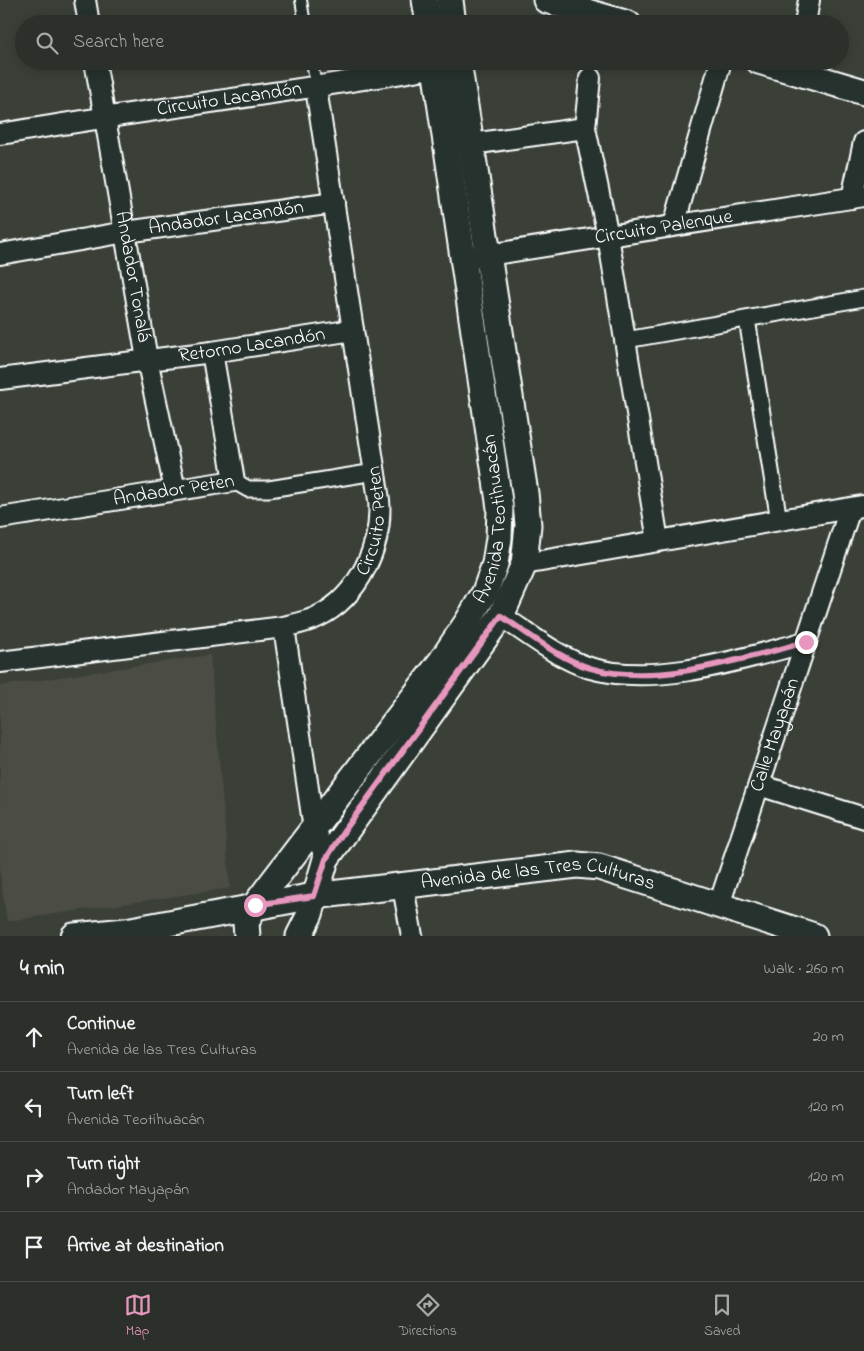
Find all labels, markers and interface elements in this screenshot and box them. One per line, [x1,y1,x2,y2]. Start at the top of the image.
search box [15,15,849,70]
icon: search [33,29,61,57]
text: Search here [73,29,164,56]
street label: Circuito Lacandón [155,74,304,124]
street label: Andador Lacandón [147,193,306,243]
street label: Circuito Palenque [593,202,735,252]
street label: Andador Tonalá [107,209,158,344]
street label: Retorno Lacandón [177,320,327,371]
street label: Avenida Teotihuacán [467,432,515,610]
street label: Circuito Peten [349,464,394,581]
street label: Andador Peten [111,467,237,514]
route end [795,631,818,654]
street label: Calle Mayapán [743,674,808,796]
street label: Avenida de las Tres Culturas [419,850,659,899]
route start [244,894,267,917]
text: 4 min [20,954,64,984]
text: Walk · 260 m [764,957,844,981]
text: Continue [67,1011,135,1038]
icon: ahead [20,1023,48,1051]
text: 20 m [813,1025,844,1049]
text: Avenida de las Tres Culturas [67,1038,257,1062]
text: Turn left [67,1081,134,1108]
icon: left [20,1093,48,1121]
text: 120 m [808,1095,844,1119]
text: Avenida Teotihuacán [67,1108,204,1132]
text: Turn right [67,1151,140,1178]
icon: right [20,1163,48,1191]
text: 120 m [808,1165,844,1189]
text: Andador Mayapán [67,1178,189,1202]
icon: arrive [20,1233,48,1261]
text: Arrive at destination [67,1233,224,1260]
tab: Map [124,1291,152,1342]
tab: Directions [399,1291,457,1342]
tab: Saved [704,1291,740,1342]

